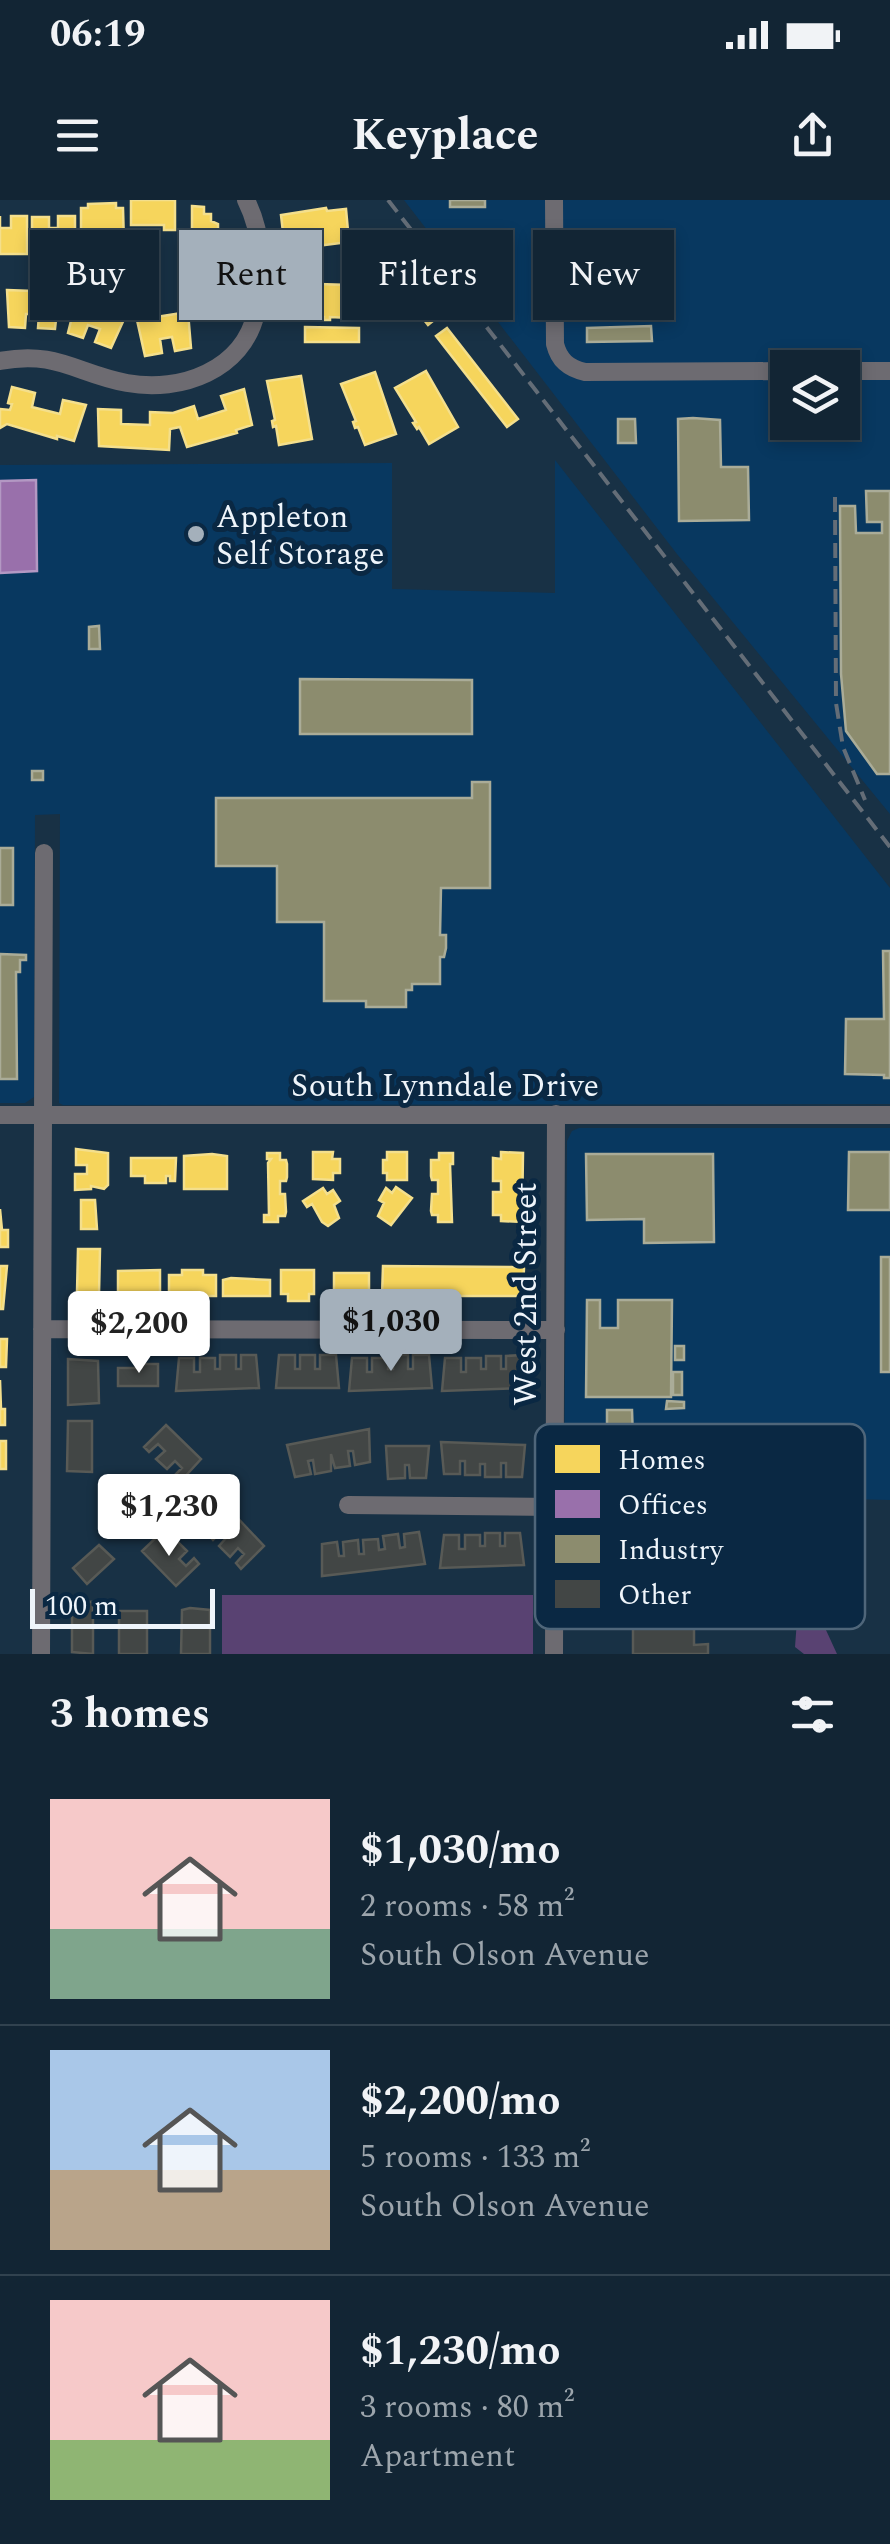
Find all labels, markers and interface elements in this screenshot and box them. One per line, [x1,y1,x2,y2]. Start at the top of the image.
text: 06:19 [50,6,145,64]
text: Keyplace [352,101,538,170]
icon: menu [50,108,105,163]
icon: share [785,108,840,163]
chip: Buy [30,230,159,320]
chip: Rent [179,230,322,320]
chip: Filters [342,230,513,320]
chip: New [533,230,674,320]
map controls [770,350,860,440]
button: layers [770,350,860,440]
place label: Appleton Self Storage [216,493,385,579]
marker: Appleton Self Storage [185,523,207,545]
street label: South Lynndale Drive [291,1062,599,1111]
street label: West 2nd Street [502,1182,551,1406]
pin: $1,030 [310,1289,472,1374]
pin: $2,200 [58,1291,220,1376]
text: $1,030 [342,1297,440,1346]
text: $2,200 [90,1299,188,1348]
legend [535,1424,865,1629]
text: Homes [618,1439,706,1482]
pin: $1,230 [88,1474,250,1559]
text: $1,230 [120,1482,218,1531]
text: Offices [618,1484,708,1527]
text: Industry [618,1529,725,1572]
text: Other [618,1574,691,1617]
scale bar [30,1584,215,1628]
text: 100 m [45,1585,118,1628]
text: 3 homes [50,1683,210,1746]
icon: filters [785,1687,840,1742]
text: $1,030/mo [360,1819,560,1882]
icon: home [130,1839,250,1959]
text: 2 rooms · 58 m² [360,1882,574,1931]
text: South Olson Avenue [360,1931,649,1980]
text: $2,200/mo [360,2070,560,2133]
icon: home [130,2090,250,2210]
text: 5 rooms · 133 m² [360,2133,590,2182]
text: South Olson Avenue [360,2182,649,2231]
text: $1,230/mo [360,2320,560,2383]
icon: home [130,2340,250,2460]
text: 3 rooms · 80 m² [360,2383,574,2432]
text: Apartment [360,2432,515,2481]

